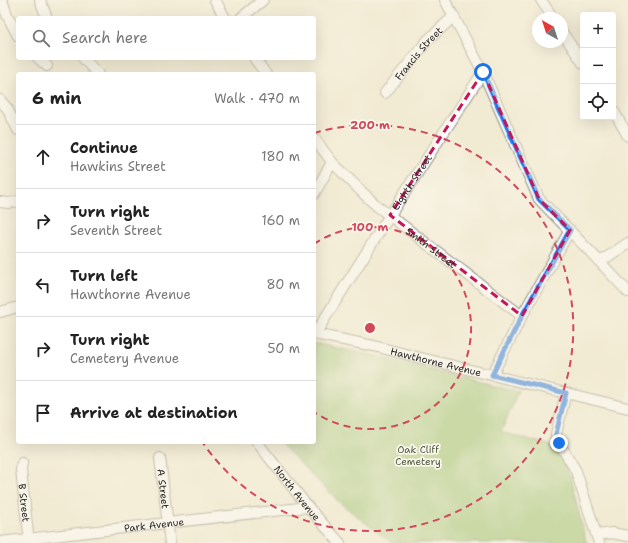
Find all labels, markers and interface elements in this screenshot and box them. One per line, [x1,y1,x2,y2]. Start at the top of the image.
north arrow [532,12,568,48]
map controls [580,12,616,120]
button: + [580,12,616,48]
search box [16,16,316,60]
street label: Francis Street [392,24,445,83]
icon: search [30,27,52,49]
text: Search here [62,28,148,48]
button: − [580,48,616,84]
route start [474,63,492,81]
button: locate [580,84,616,120]
text: 6 min [32,87,82,109]
text: Walk · 470 m [214,90,300,107]
text: 200 m [350,117,390,133]
text: Continue [70,138,138,158]
icon: ahead [32,146,54,168]
text: 180 m [261,148,300,165]
street label: Eighth Street [388,151,434,213]
text: Hawkins Street [70,158,166,175]
text: Turn right [70,202,150,222]
icon: right [32,210,54,232]
text: 160 m [262,212,300,229]
text: 100 m [352,219,389,235]
text: Seventh Street [70,222,162,239]
street label: Smith Street [403,224,459,270]
text: Turn left [70,266,138,286]
icon: left [32,274,54,296]
text: 80 m [266,276,300,293]
text: Hawthorne Avenue [70,286,191,303]
centre of rings [363,321,377,335]
text: Turn right [70,330,150,350]
icon: right [32,338,54,360]
text: 50 m [267,340,300,357]
street label: Hawthorne Avenue [389,344,483,379]
text: Cemetery Avenue [70,350,179,367]
icon: arrive [32,402,54,424]
text: Arrive at destination [70,403,238,423]
route end [550,434,568,452]
park label: Oak Cliff Cemetery [395,443,441,468]
street label: North Avenue [271,463,324,523]
street label: A Street [155,468,172,509]
street label: B Street [16,483,33,523]
street label: Park Avenue [123,515,185,534]

